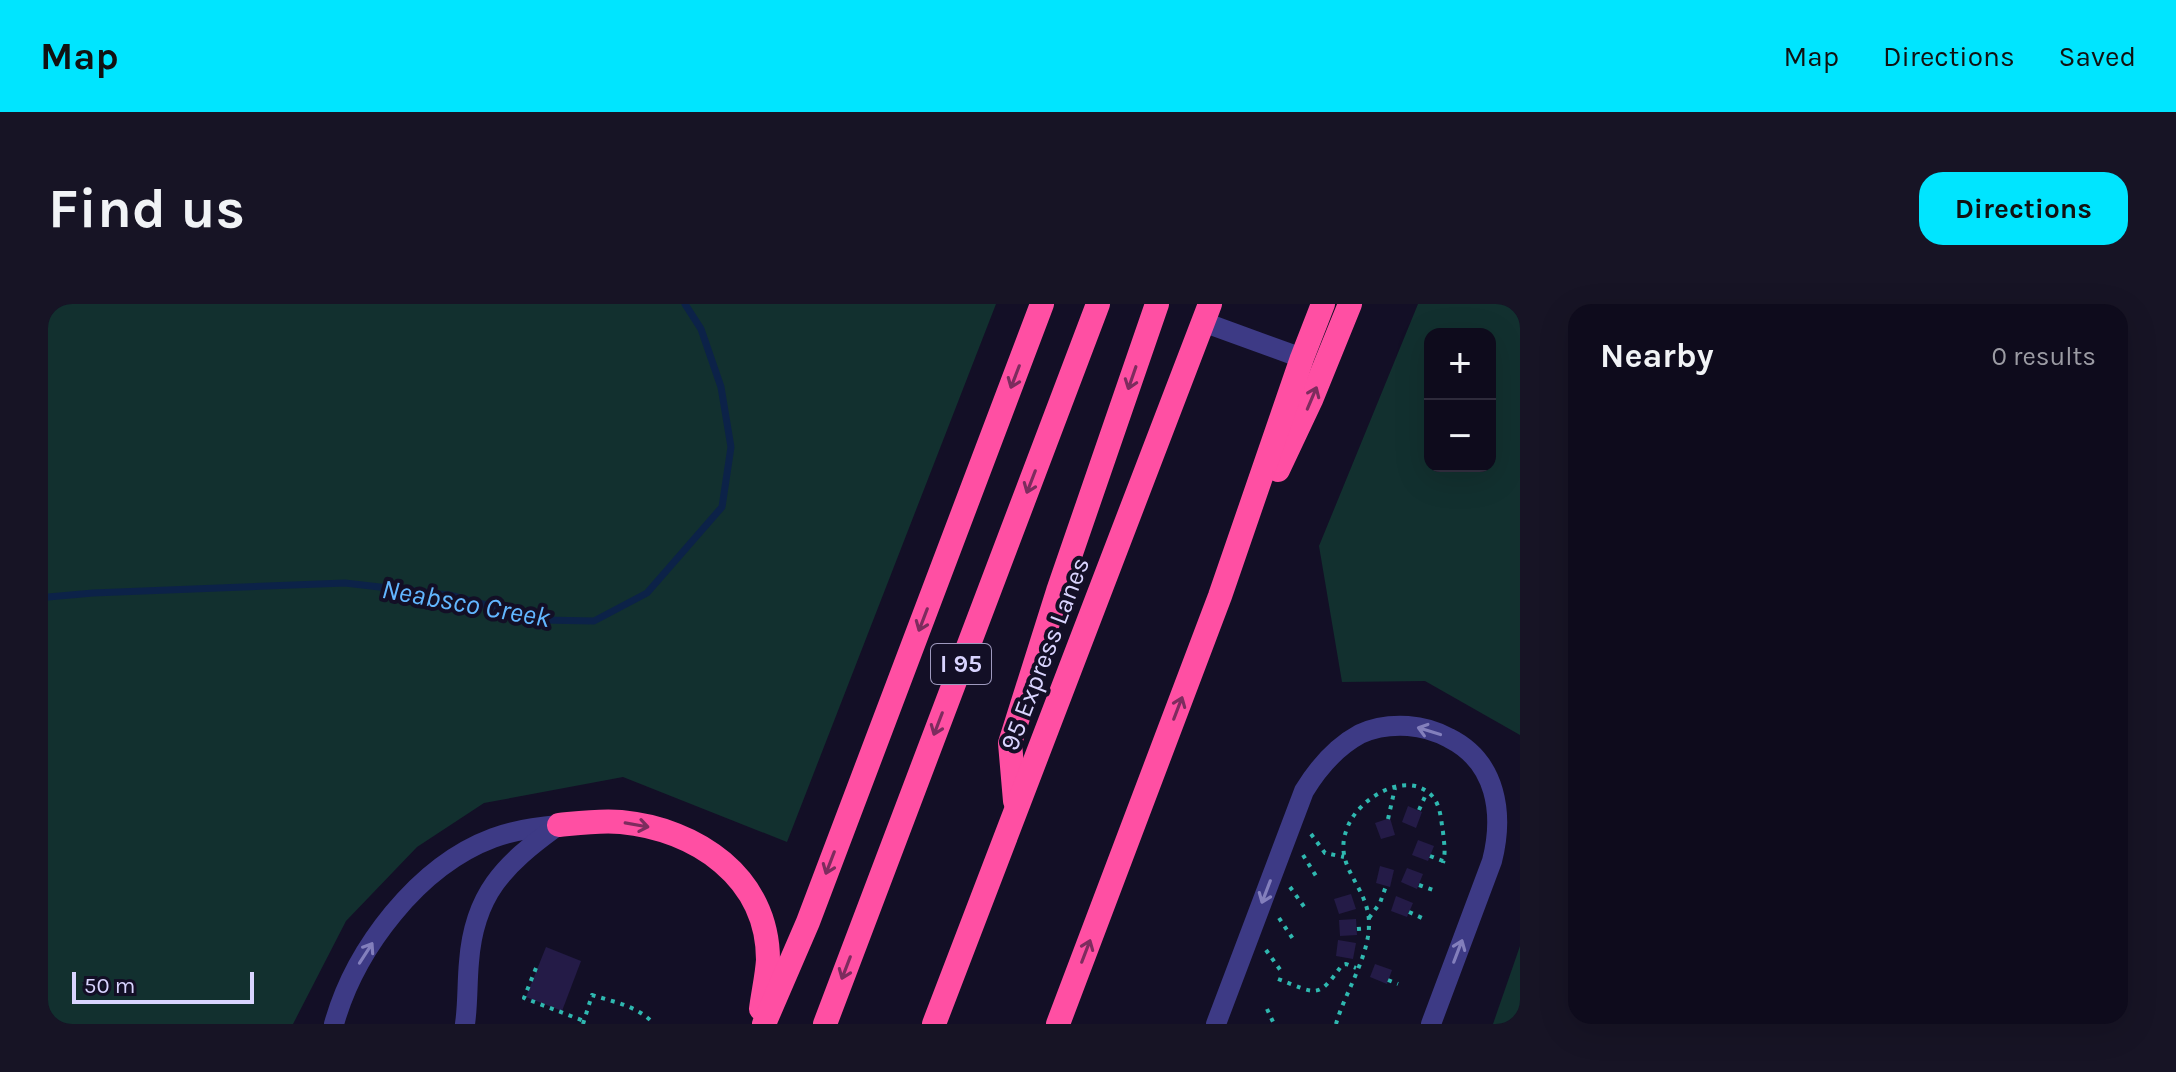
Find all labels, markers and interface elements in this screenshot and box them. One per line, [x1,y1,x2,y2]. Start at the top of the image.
text: Map [40,34,119,79]
text: Map [1784,40,1839,73]
text: Directions [1883,40,2015,73]
text: Saved [2059,40,2136,73]
button: Directions [1919,172,2128,245]
text: Find us [48,176,245,241]
map controls [1424,328,1496,472]
button: + [1424,328,1496,400]
text: Nearby [1600,336,1714,376]
text: 0 results [1992,341,2096,372]
one-way arrow [1007,364,1021,389]
one-way arrow [1123,365,1138,390]
one-way arrow [1305,386,1320,411]
button: − [1424,400,1496,472]
one-way arrow [1023,469,1037,494]
street label: 95 Express Lanes [994,553,1096,755]
water label: Neabsco Creek [379,572,553,634]
one-way arrow [915,607,929,632]
road number: I 95 [931,644,991,684]
one-way arrow [1172,696,1186,721]
one-way arrow [929,712,944,737]
one-way arrow [1417,723,1443,738]
one-way arrow [623,818,649,833]
one-way arrow [822,850,836,875]
one-way arrow [1258,879,1272,904]
one-way arrow [1080,939,1094,964]
one-way arrow [1452,939,1466,964]
one-way arrow [358,942,374,965]
one-way arrow [838,955,852,980]
scale bar [72,968,254,1004]
text: 50 m [84,973,135,999]

